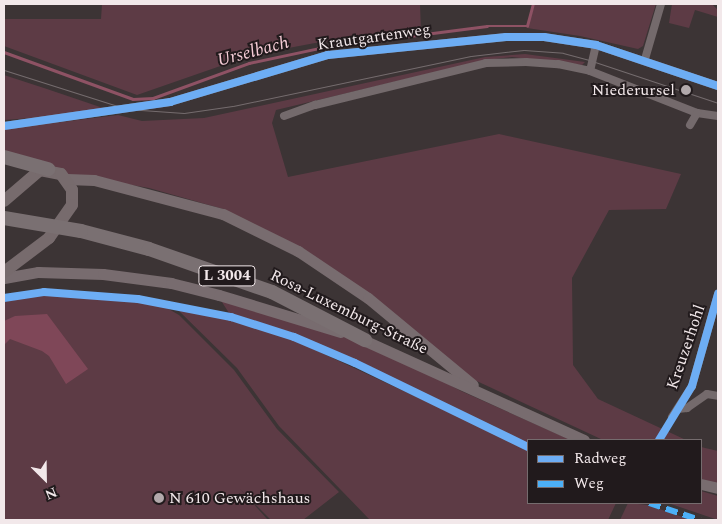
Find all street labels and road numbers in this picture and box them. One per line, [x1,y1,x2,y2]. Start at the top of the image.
street label: Krautgartenweg [316,20,432,54]
road number: L 3004 [198,264,256,288]
street label: Rosa-Luxemburg-Straße [267,265,431,359]
street label: Kreuzerhohl [663,302,709,392]

